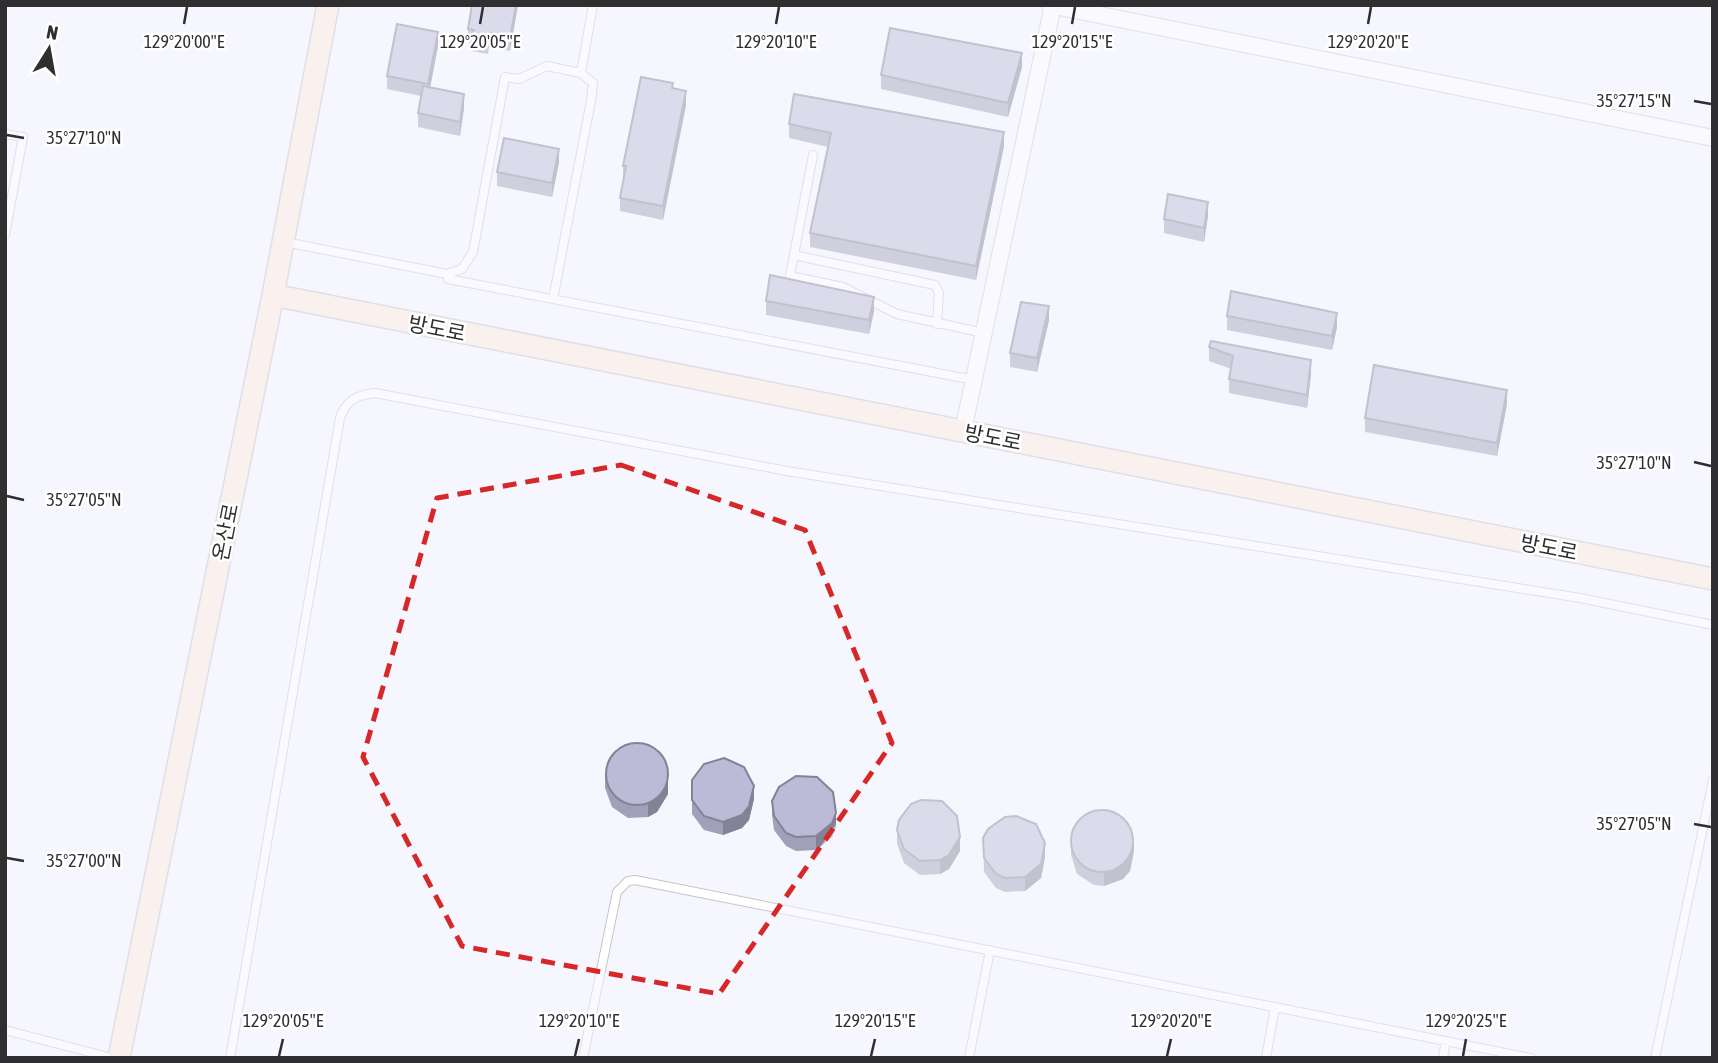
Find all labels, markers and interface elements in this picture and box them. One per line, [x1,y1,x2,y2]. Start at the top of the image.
north arrow [14,14,84,84]
text: N [45,20,60,44]
text: 129°20'00"E [144,31,225,52]
text: 129°20'05"E [440,31,521,52]
text: 129°20'10"E [736,31,817,52]
text: 129°20'15"E [1032,31,1113,52]
text: 129°20'20"E [1328,31,1409,52]
text: 35°27'15"N [1596,90,1672,111]
text: 35°27'10"N [46,127,122,148]
street label: 방도로 [406,311,468,345]
street label: 방도로 [962,420,1024,454]
text: 35°27'10"N [1596,452,1672,473]
text: 35°27'05"N [46,489,122,510]
street label: 온산로 [208,501,242,563]
street label: 방도로 [1518,530,1580,564]
text: 35°27'05"N [1596,813,1672,834]
text: 35°27'00"N [46,850,122,871]
text: 129°20'05"E [243,1010,324,1031]
text: 129°20'10"E [539,1010,620,1031]
text: 129°20'15"E [835,1010,916,1031]
text: 129°20'20"E [1131,1010,1212,1031]
text: 129°20'25"E [1426,1010,1507,1031]

